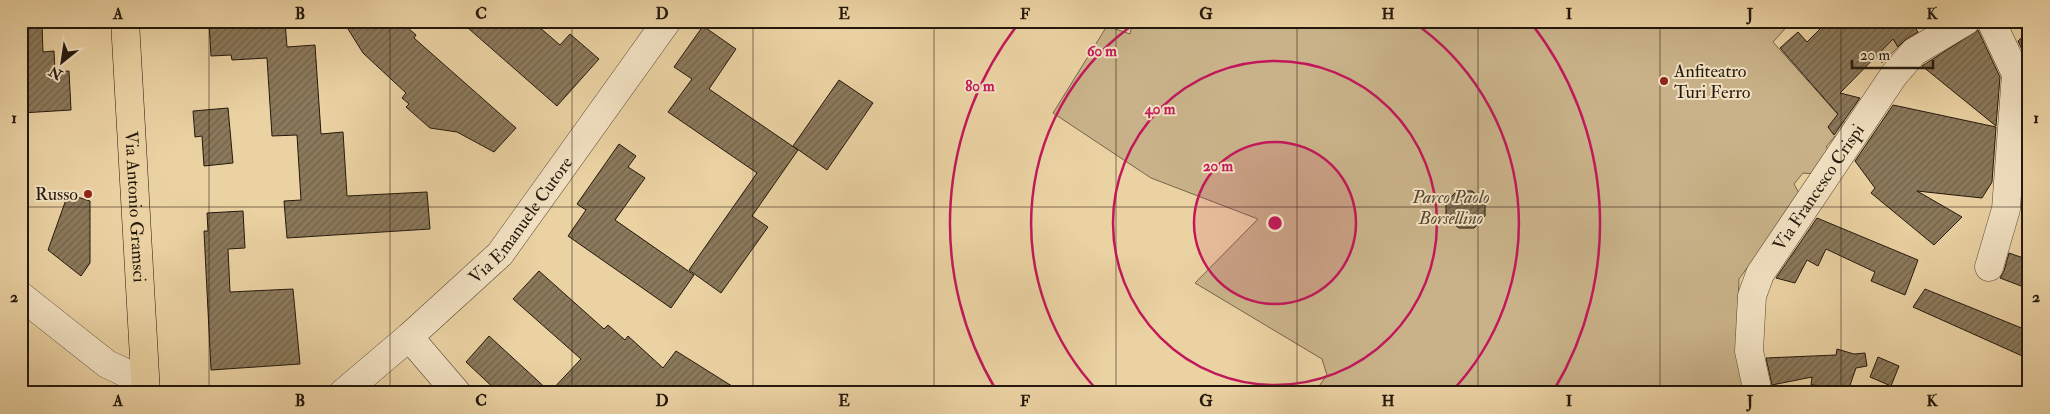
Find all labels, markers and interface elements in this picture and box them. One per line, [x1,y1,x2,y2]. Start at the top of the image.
text: A [112,4,124,24]
text: B [295,4,305,24]
text: C [475,4,487,24]
text: D [655,4,669,24]
text: E [838,4,850,24]
text: F [1020,4,1030,24]
text: G [1199,4,1213,24]
text: H [1381,4,1395,24]
text: I [1566,4,1573,24]
text: J [1746,4,1754,25]
text: K [1926,4,1938,24]
north arrow [38,38,88,88]
scale bar [1852,38,1934,70]
text: 60 m [1087,42,1117,61]
text: 20 m [1860,46,1890,65]
place label: Anfiteatro Turi Ferro [1673,60,1751,104]
text: N [46,62,66,84]
marker: Anfiteatro Turi Ferro [1658,75,1670,87]
text: 80 m [965,77,995,96]
text: 40 m [1144,100,1176,119]
text: 1 [11,108,17,128]
text: 1 [2033,108,2039,128]
street label: Via Francesco Crispi [1768,119,1869,255]
street label: Via Antonio Gramsci [120,130,151,283]
street label: Via Emanuele Cutore [464,152,578,289]
text: 20 m [1203,157,1233,176]
place label: Russo [35,183,78,206]
park label: Parco Paolo Borsellino [1411,186,1490,230]
marker: Russo [82,188,94,200]
centre of rings [1266,214,1284,232]
text: 2 [10,287,18,307]
text: 2 [2032,287,2040,307]
text: A [112,391,124,411]
text: B [295,391,305,411]
text: C [475,391,487,411]
text: D [655,391,669,411]
text: E [838,391,850,411]
text: F [1020,391,1030,411]
text: G [1199,391,1213,411]
text: H [1381,391,1395,411]
text: I [1566,391,1573,411]
text: J [1746,391,1754,412]
text: K [1926,391,1938,411]

